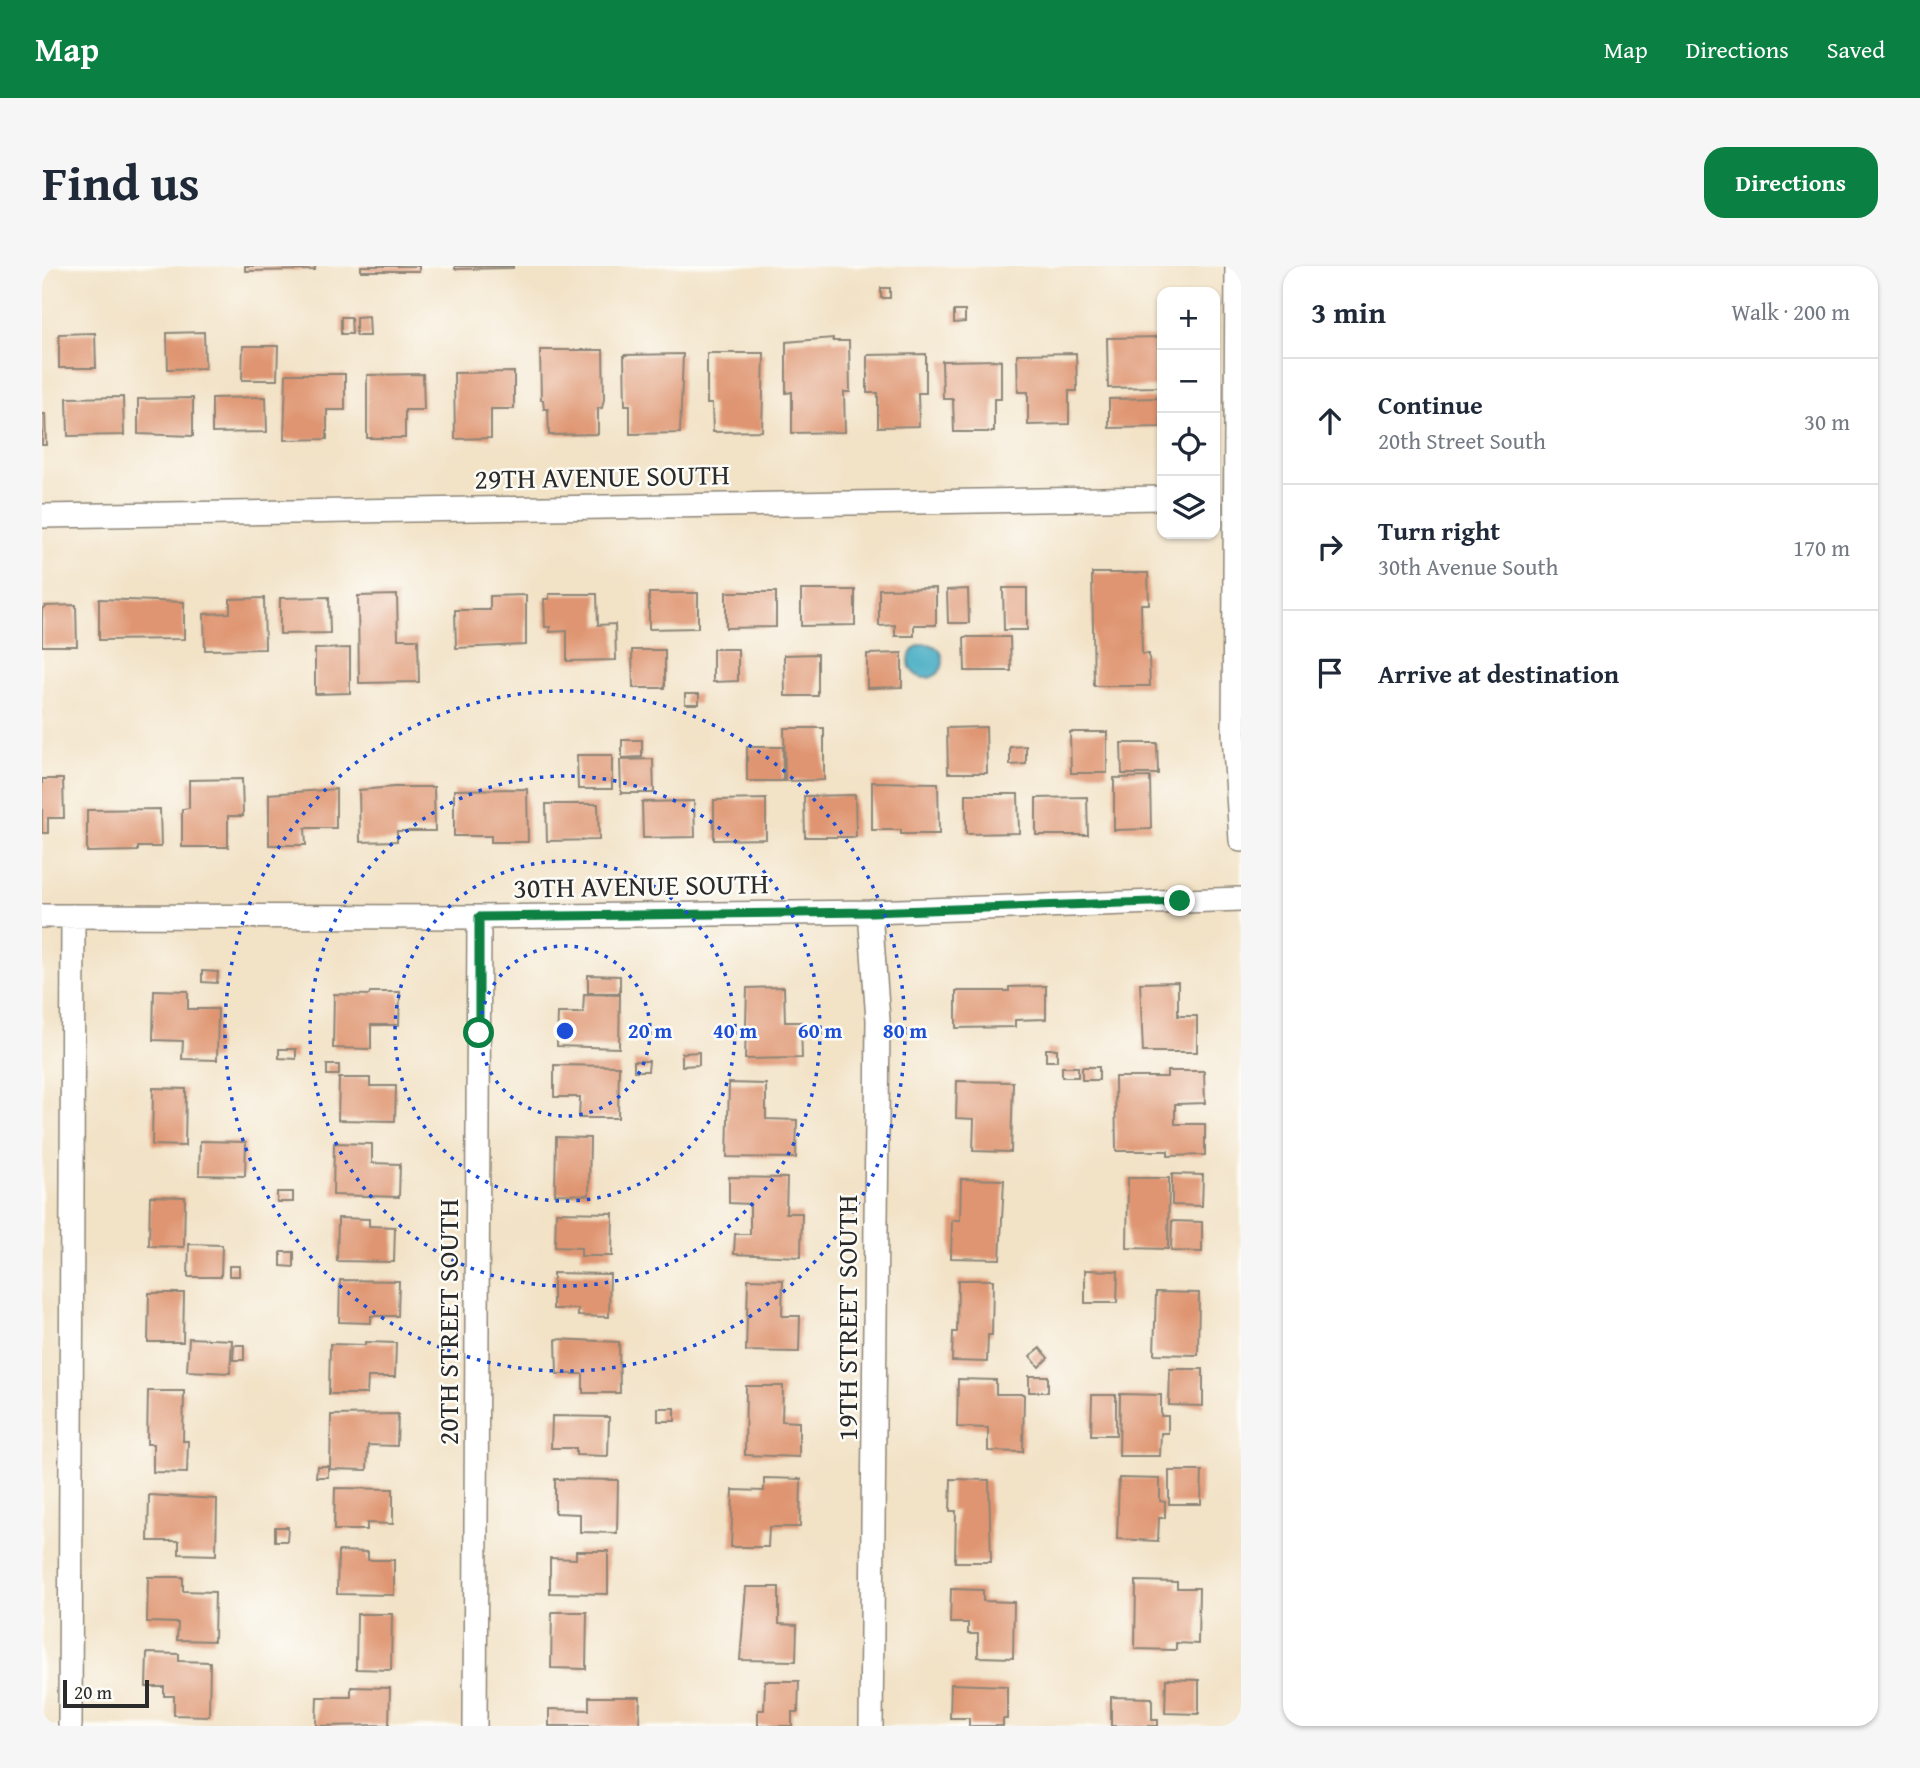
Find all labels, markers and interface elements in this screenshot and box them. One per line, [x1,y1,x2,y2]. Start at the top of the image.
text: Map [35,25,99,73]
text: Map [1604,32,1648,67]
text: Directions [1686,32,1789,67]
text: Saved [1827,32,1885,67]
text: Find us [42,146,200,218]
button: Directions [1704,147,1878,218]
map controls [1157,287,1220,539]
button: + [1157,287,1220,350]
text: 3 min [1311,290,1386,334]
text: Walk · 200 m [1731,295,1850,328]
button: − [1157,350,1220,413]
text: Continue [1378,385,1483,424]
icon: ahead [1311,402,1349,440]
text: 30 m [1804,405,1850,438]
button: locate [1157,413,1220,476]
text: 20th Street South [1378,424,1546,457]
street label: 29TH AVENUE SOUTH [474,453,730,499]
button: layers [1157,476,1220,539]
text: Turn right [1378,511,1500,550]
icon: right [1311,528,1349,566]
text: 170 m [1793,531,1850,564]
text: 30th Avenue South [1378,550,1558,583]
icon: arrive [1311,654,1349,692]
text: Arrive at destination [1378,654,1619,693]
street label: 30TH AVENUE SOUTH [513,862,769,908]
route end [1164,885,1195,916]
text: 20 m [628,1015,672,1046]
text: 40 m [713,1015,757,1046]
text: 60 m [798,1015,842,1046]
text: 80 m [883,1015,927,1046]
route start [463,1017,494,1048]
centre of rings [553,1019,577,1043]
street label: 19TH STREET SOUTH [826,1195,867,1441]
street label: 20TH STREET SOUTH [427,1199,468,1445]
scale bar [63,1677,149,1709]
text: 20 m [74,1678,112,1706]

